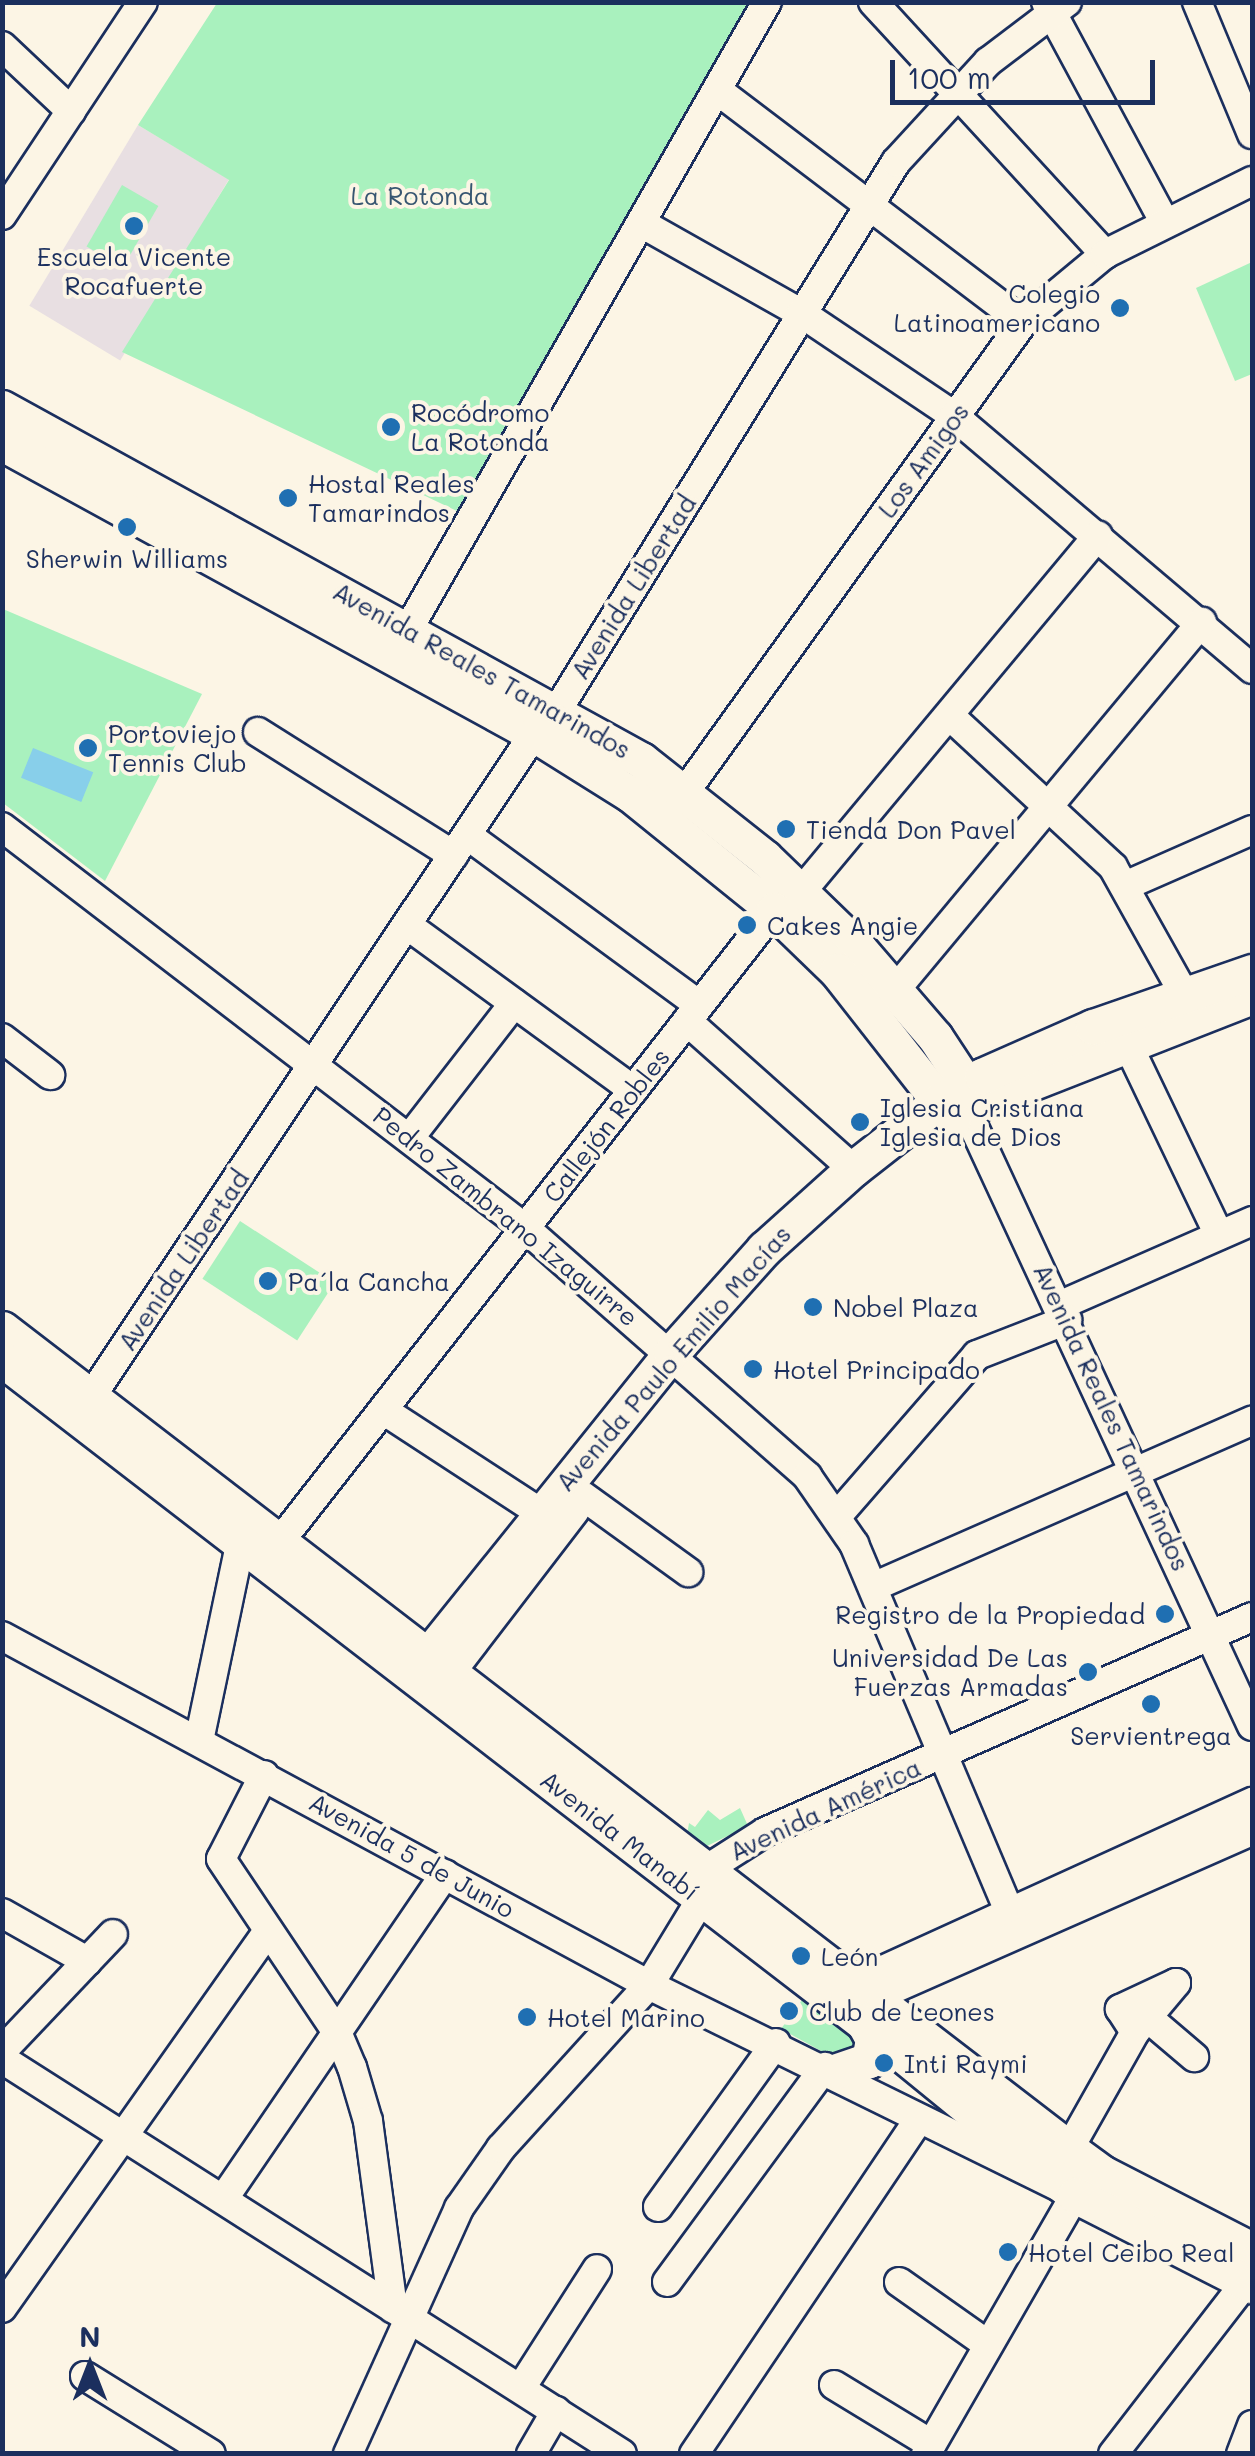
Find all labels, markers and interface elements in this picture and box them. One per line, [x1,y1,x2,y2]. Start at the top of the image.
scale bar [895,40,1160,102]
text: 100 m [907,57,991,97]
park label: La Rotonda [351,180,489,210]
marker: Escuela Vicente Rocafuerte [123,215,145,237]
place label: Escuela Vicente Rocafuerte [37,242,231,301]
place label: Colegio Latinoamericano [894,279,1100,338]
marker: Colegio Latinoamericano [1109,297,1131,319]
street label: Los Amigos [871,397,975,523]
place label: Rocódromo La Rotonda [411,398,550,457]
marker: Rocódromo La Rotonda [380,416,402,438]
place label: Hostal Reales Tamarindos [308,469,475,528]
marker: Hostal Reales Tamarindos [277,487,299,509]
street label: Avenida Libertad [564,489,702,685]
marker: Sherwin Williams [116,516,138,538]
place label: Sherwin Williams [26,543,228,573]
street label: Avenida Reales Tamarindos [328,576,636,764]
place label: Portoviejo Tennis Club [108,719,247,778]
marker: Portoviejo Tennis Club [77,737,99,759]
place label: Tienda Don Pavel [806,814,1016,844]
marker: Tienda Don Pavel [775,818,797,840]
place label: Cakes Angie [767,910,918,940]
marker: Cakes Angie [736,914,758,936]
street label: Callejón Robles [537,1042,675,1208]
place label: Iglesia Cristiana Iglesia de Dios [880,1093,1084,1152]
street label: Pedro Zambrano Izaguirre [368,1100,644,1332]
marker: Iglesia Cristiana Iglesia de Dios [849,1111,871,1133]
street label: Avenida Libertad [111,1164,255,1356]
street label: Avenida Paulo Emilio Macías [549,1219,797,1497]
street label: Avenida Reales Tamarindos [1028,1259,1196,1575]
place label: Pa´la Cancha [288,1266,450,1296]
marker: Pa´la Cancha [257,1270,279,1292]
place label: Nobel Plaza [833,1292,979,1322]
marker: Nobel Plaza [802,1296,824,1318]
place label: Hotel Principado [773,1354,980,1384]
marker: Hotel Principado [742,1358,764,1380]
place label: Registro de la Propiedad [835,1599,1145,1629]
marker: Registro de la Propiedad [1154,1603,1176,1625]
place label: Universidad De Las Fuerzas Armadas [832,1643,1068,1702]
marker: Universidad De Las Fuerzas Armadas [1077,1661,1099,1683]
marker: Servientrega [1140,1693,1162,1715]
place label: Servientrega [1070,1720,1232,1750]
street label: Avenida América [725,1752,925,1866]
street label: Avenida Manabí [535,1764,705,1906]
street label: Avenida 5 de Junio [304,1786,520,1924]
place label: León [821,1941,878,1971]
marker: León [790,1945,812,1967]
place label: Club de Leones [809,1996,995,2026]
marker: Club de Leones [778,2000,800,2022]
place label: Hotel Marino [547,2002,705,2032]
marker: Hotel Marino [516,2006,538,2028]
place label: Inti Raymi [904,2048,1028,2078]
marker: Inti Raymi [873,2052,895,2074]
place label: Hotel Ceibo Real [1028,2237,1234,2267]
marker: Hotel Ceibo Real [997,2241,1019,2263]
north arrow [40,2316,140,2416]
text: N [79,2318,101,2354]

